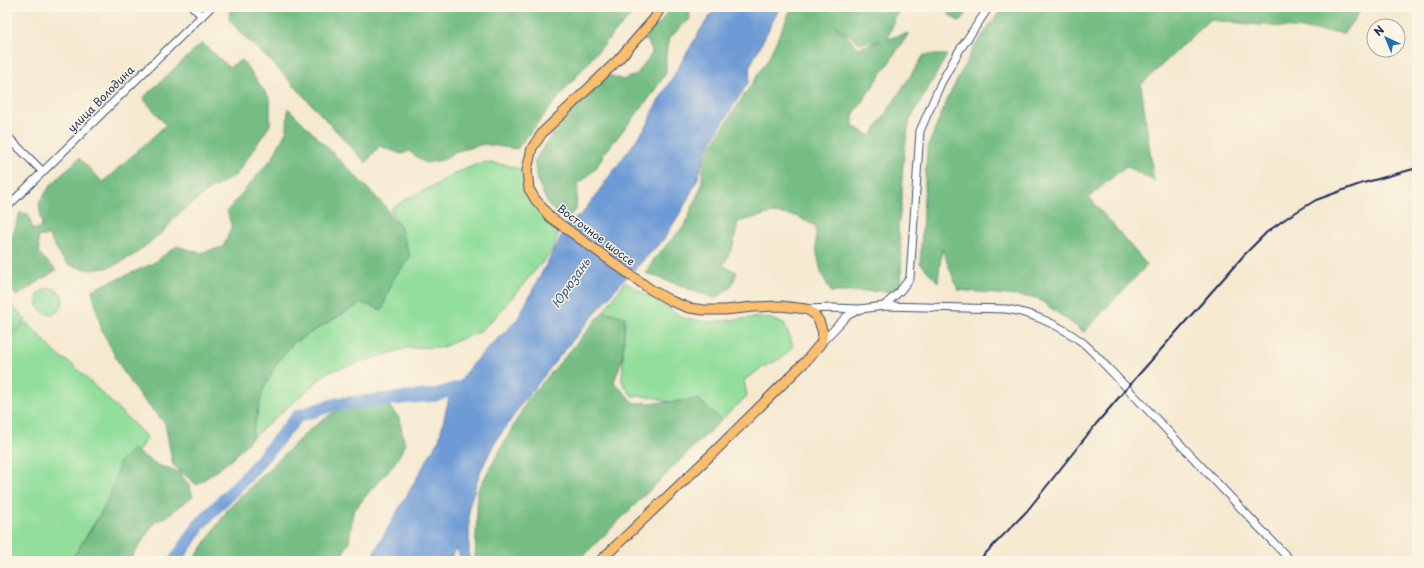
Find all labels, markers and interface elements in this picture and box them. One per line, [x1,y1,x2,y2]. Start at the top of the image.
north arrow [1366,18,1406,58]
text: N [1370,21,1388,40]
street label: улица Володина [63,61,138,136]
street label: Восточное шоссе [554,200,639,270]
water label: Юрюзань [546,253,594,311]

